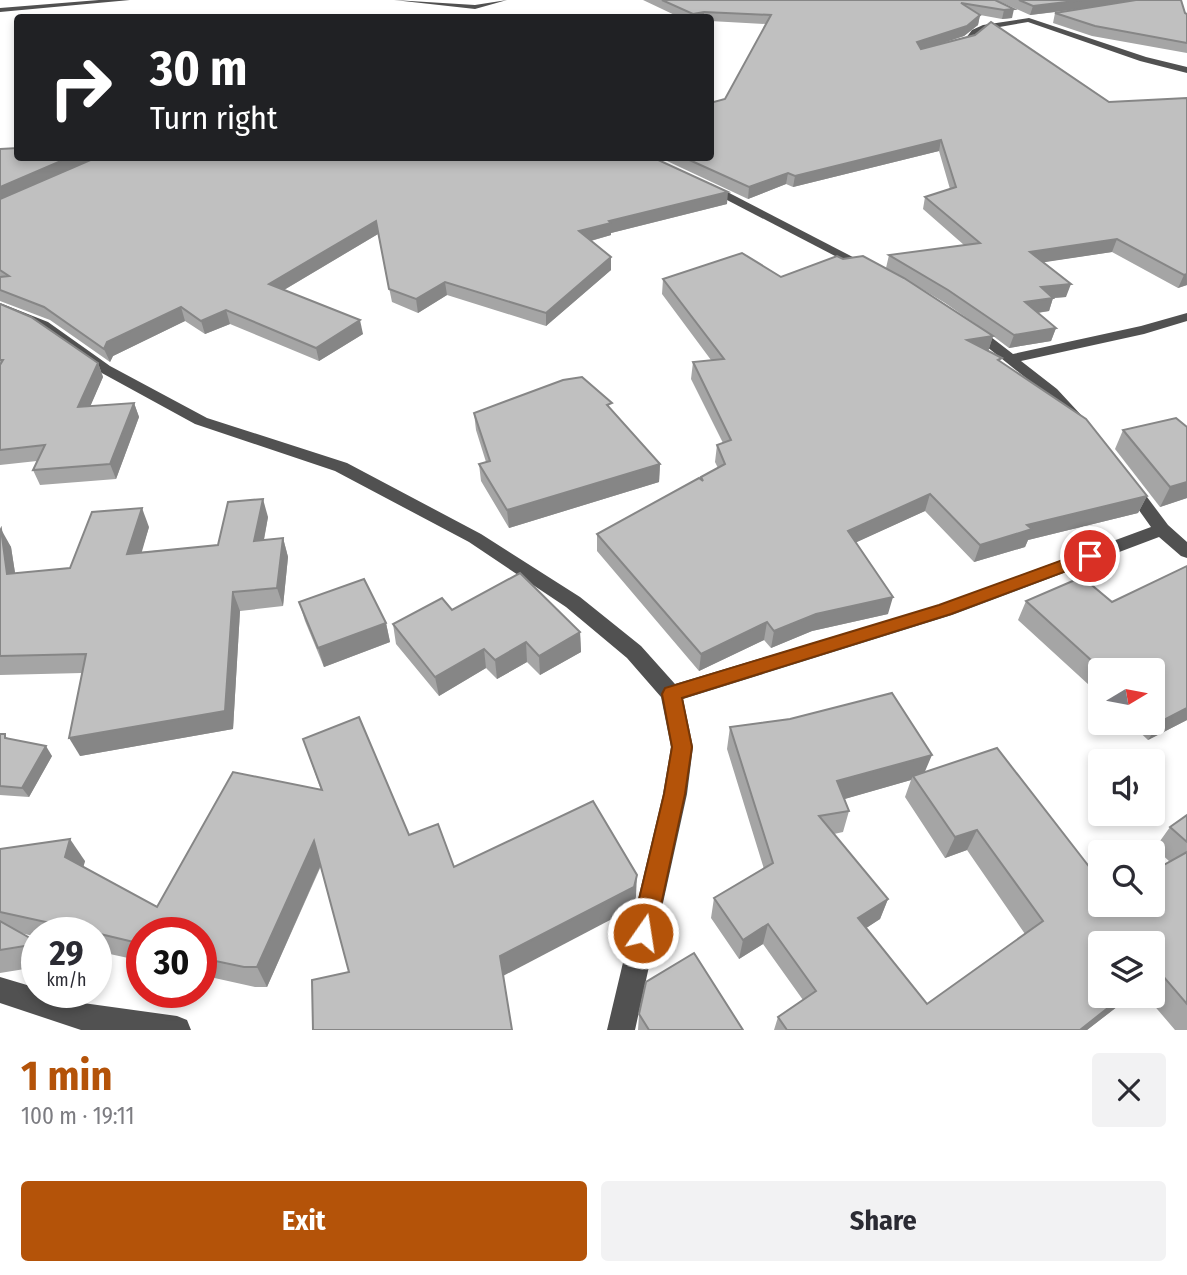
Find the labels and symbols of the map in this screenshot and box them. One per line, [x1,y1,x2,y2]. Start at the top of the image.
pin [1060,526,1120,586]
north arrow [1088,658,1166,735]
position arrow [606,896,680,970]
speed limit sign: 30 [126,917,217,1008]

